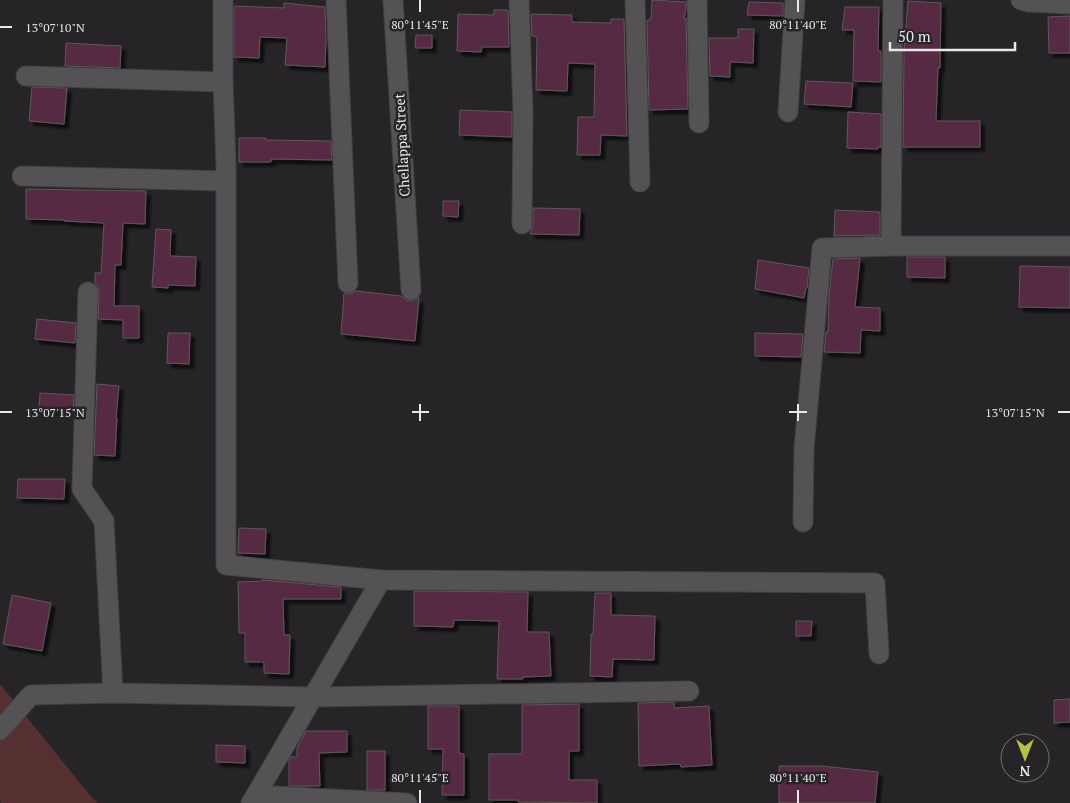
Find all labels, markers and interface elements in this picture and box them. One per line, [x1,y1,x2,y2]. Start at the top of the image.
text: 80°11'45"E [391,17,449,32]
text: 80°11'40"E [769,17,827,32]
text: 13°07'10"N [25,20,85,35]
scale bar [890,20,1015,52]
text: 50 m [898,26,931,46]
street label: Chellappa Street [389,92,414,197]
text: 13°07'15"N [25,405,85,420]
text: 13°07'15"N [985,405,1045,420]
north arrow [1000,733,1050,783]
text: N [1019,762,1030,781]
text: 80°11'45"E [391,770,449,785]
text: 80°11'40"E [769,770,827,785]

